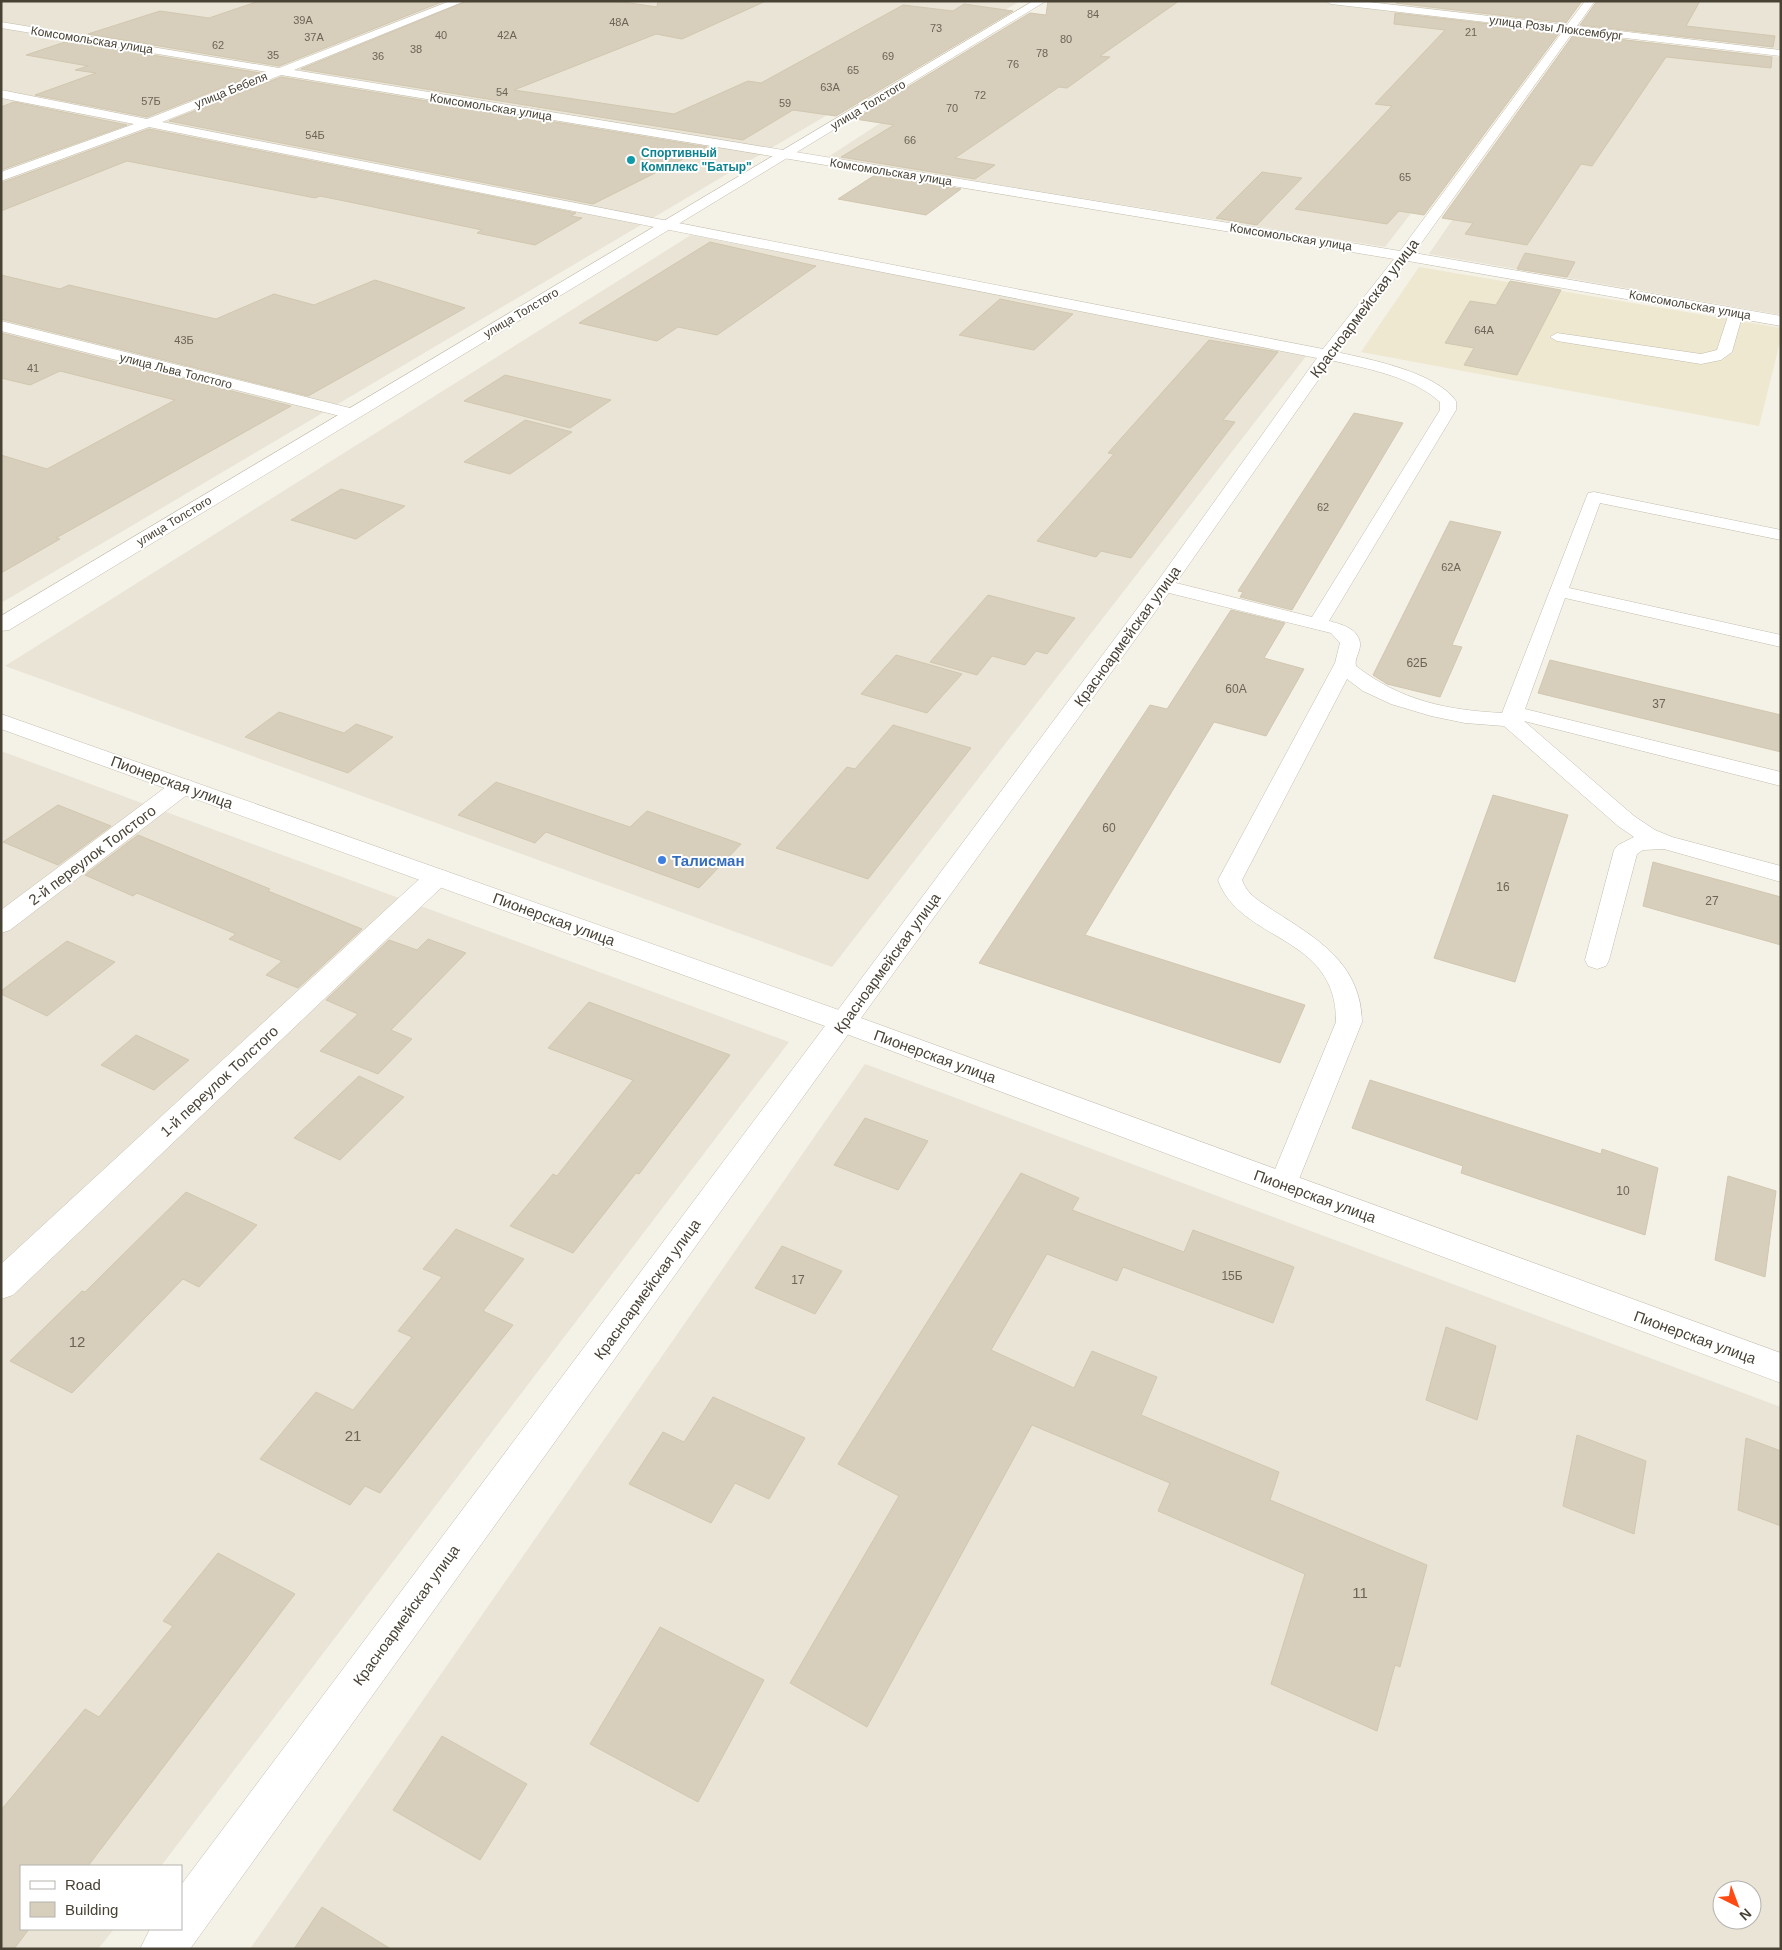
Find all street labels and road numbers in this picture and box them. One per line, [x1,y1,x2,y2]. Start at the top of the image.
street label: улица Розы Люксембург [1488,13,1624,43]
street label: Комсомольская улица [30,23,154,57]
street label: улица Бебеля [193,69,269,111]
street label: улица Толстого [828,77,908,133]
street label: Комсомольская улица [429,90,553,124]
street label: Комсомольская улица [829,155,953,189]
street label: Комсомольская улица [1229,220,1353,254]
street label: Красноармейская улица [1306,235,1422,381]
street label: улица Толстого [481,285,561,341]
street label: Комсомольская улица [1628,287,1752,323]
street label: улица Льва Толстого [118,350,234,392]
street label: улица Толстого [134,493,214,549]
street label: Красноармейская улица [1070,562,1184,710]
street label: Пионерская улица [109,752,236,812]
street label: 2-й переулок Толстого [25,802,159,908]
street label: Пионерская улица [491,889,618,949]
street label: Красноармейская улица [830,889,944,1037]
street label: 1-й переулок Толстого [157,1022,281,1140]
street label: Пионерская улица [872,1026,999,1086]
street label: Пионерская улица [1252,1166,1379,1226]
street label: Красноармейская улица [590,1215,704,1363]
street label: Пионерская улица [1632,1307,1759,1367]
street label: Красноармейская улица [349,1541,463,1689]

